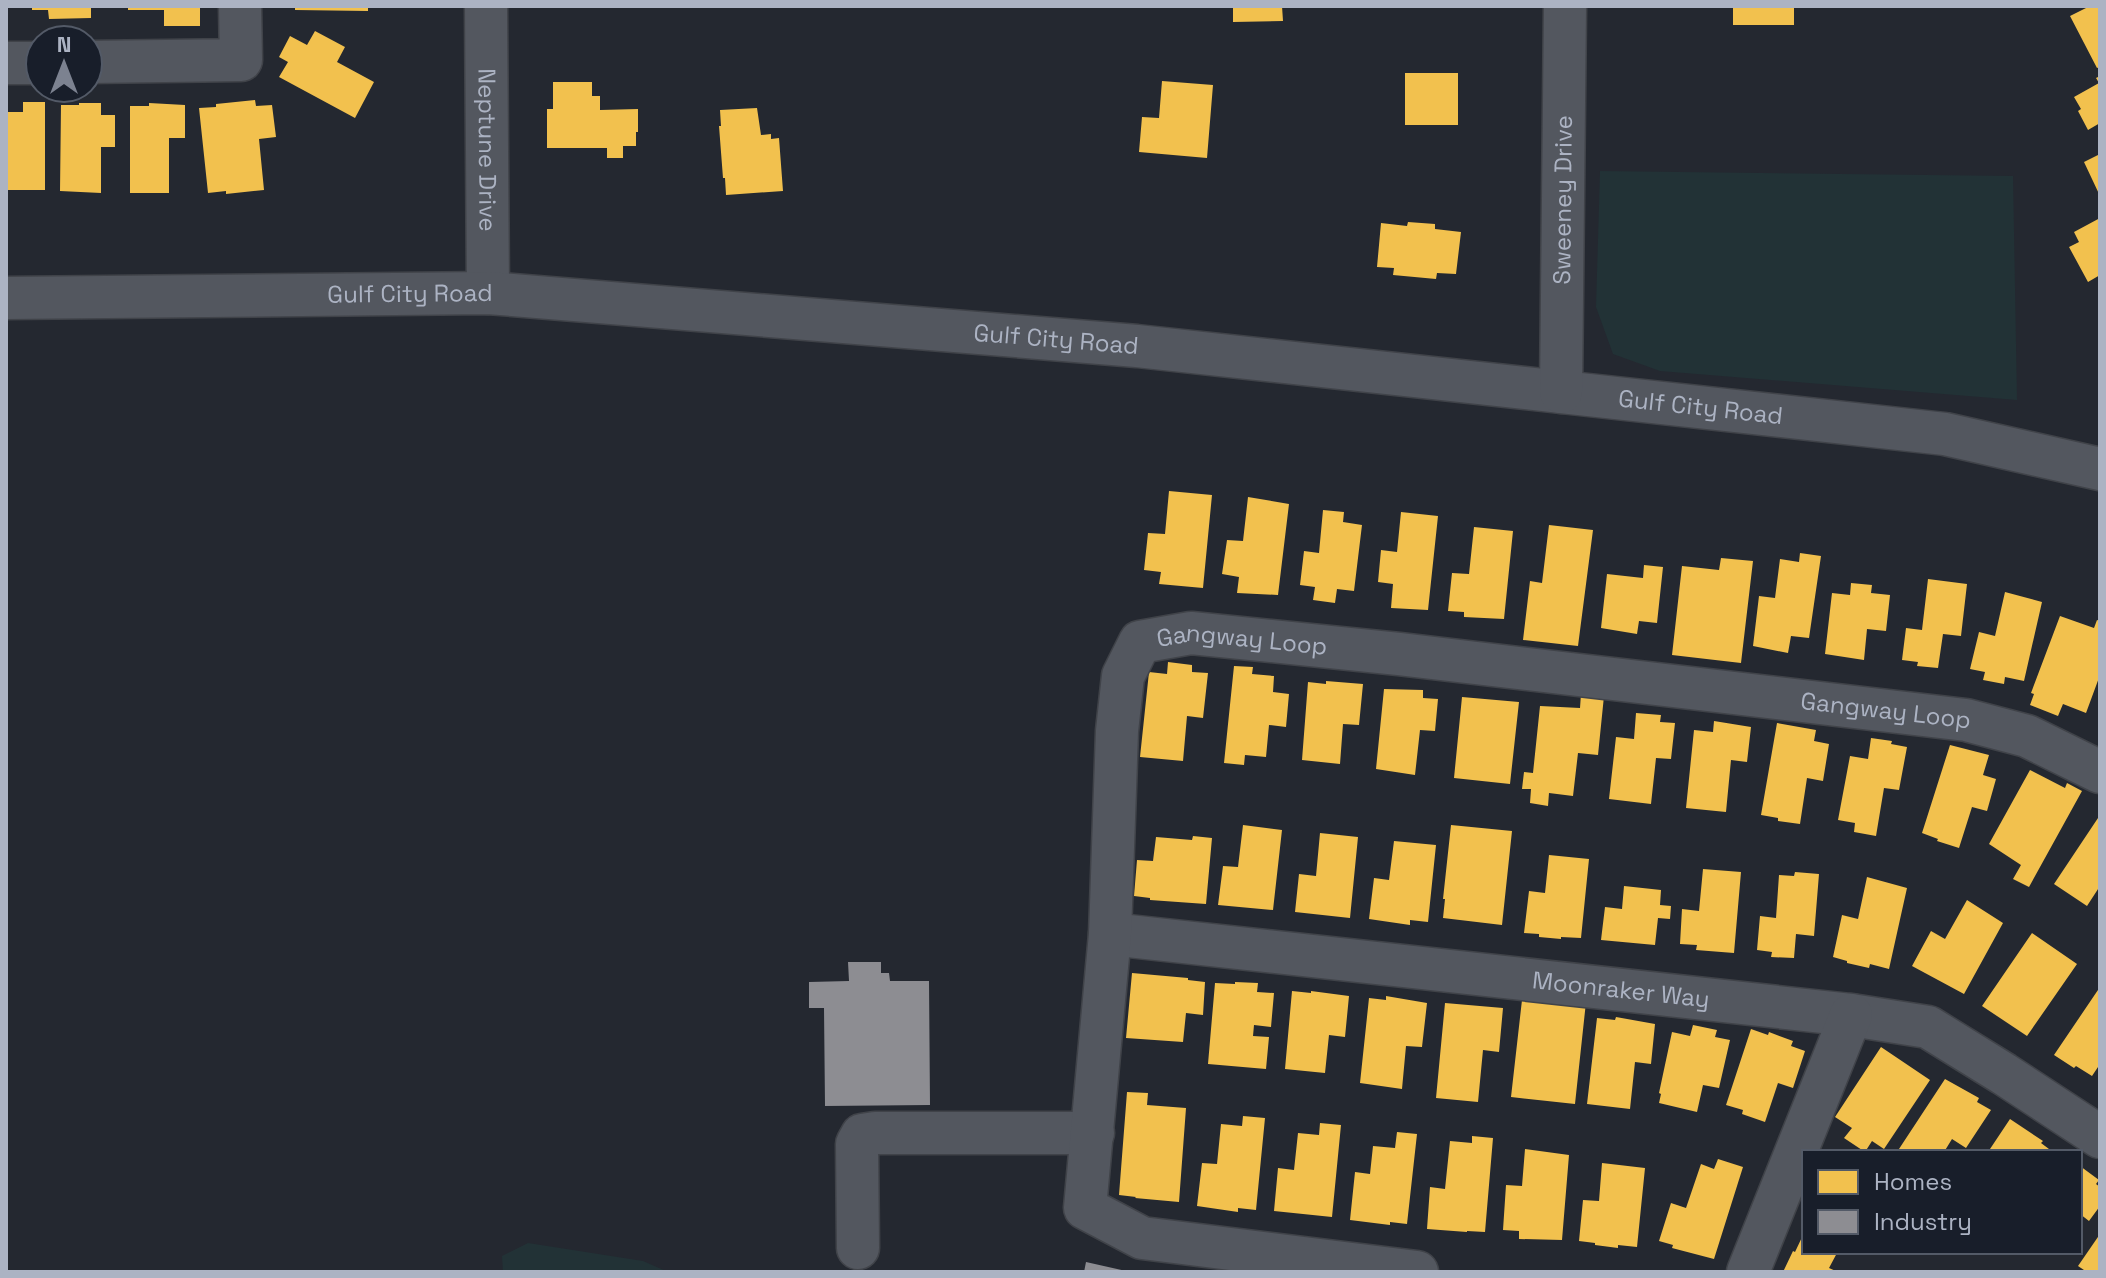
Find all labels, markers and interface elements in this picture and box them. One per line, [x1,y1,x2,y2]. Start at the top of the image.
north arrow [24,24,104,104]
text: N [57,30,71,58]
street label: Neptune Drive [471,68,504,232]
street label: Sweeney Drive [1546,115,1579,285]
street label: Gulf City Road [327,277,493,310]
street label: Gulf City Road [972,317,1140,361]
street label: Gulf City Road [1617,382,1784,431]
street label: Gangway Loop [1154,617,1329,662]
street label: Gangway Loop [1799,685,1973,735]
street label: Moonraker Way [1531,964,1711,1014]
legend [1802,1150,2082,1254]
text: Homes [1874,1166,1952,1197]
text: Industry [1874,1206,1972,1237]

